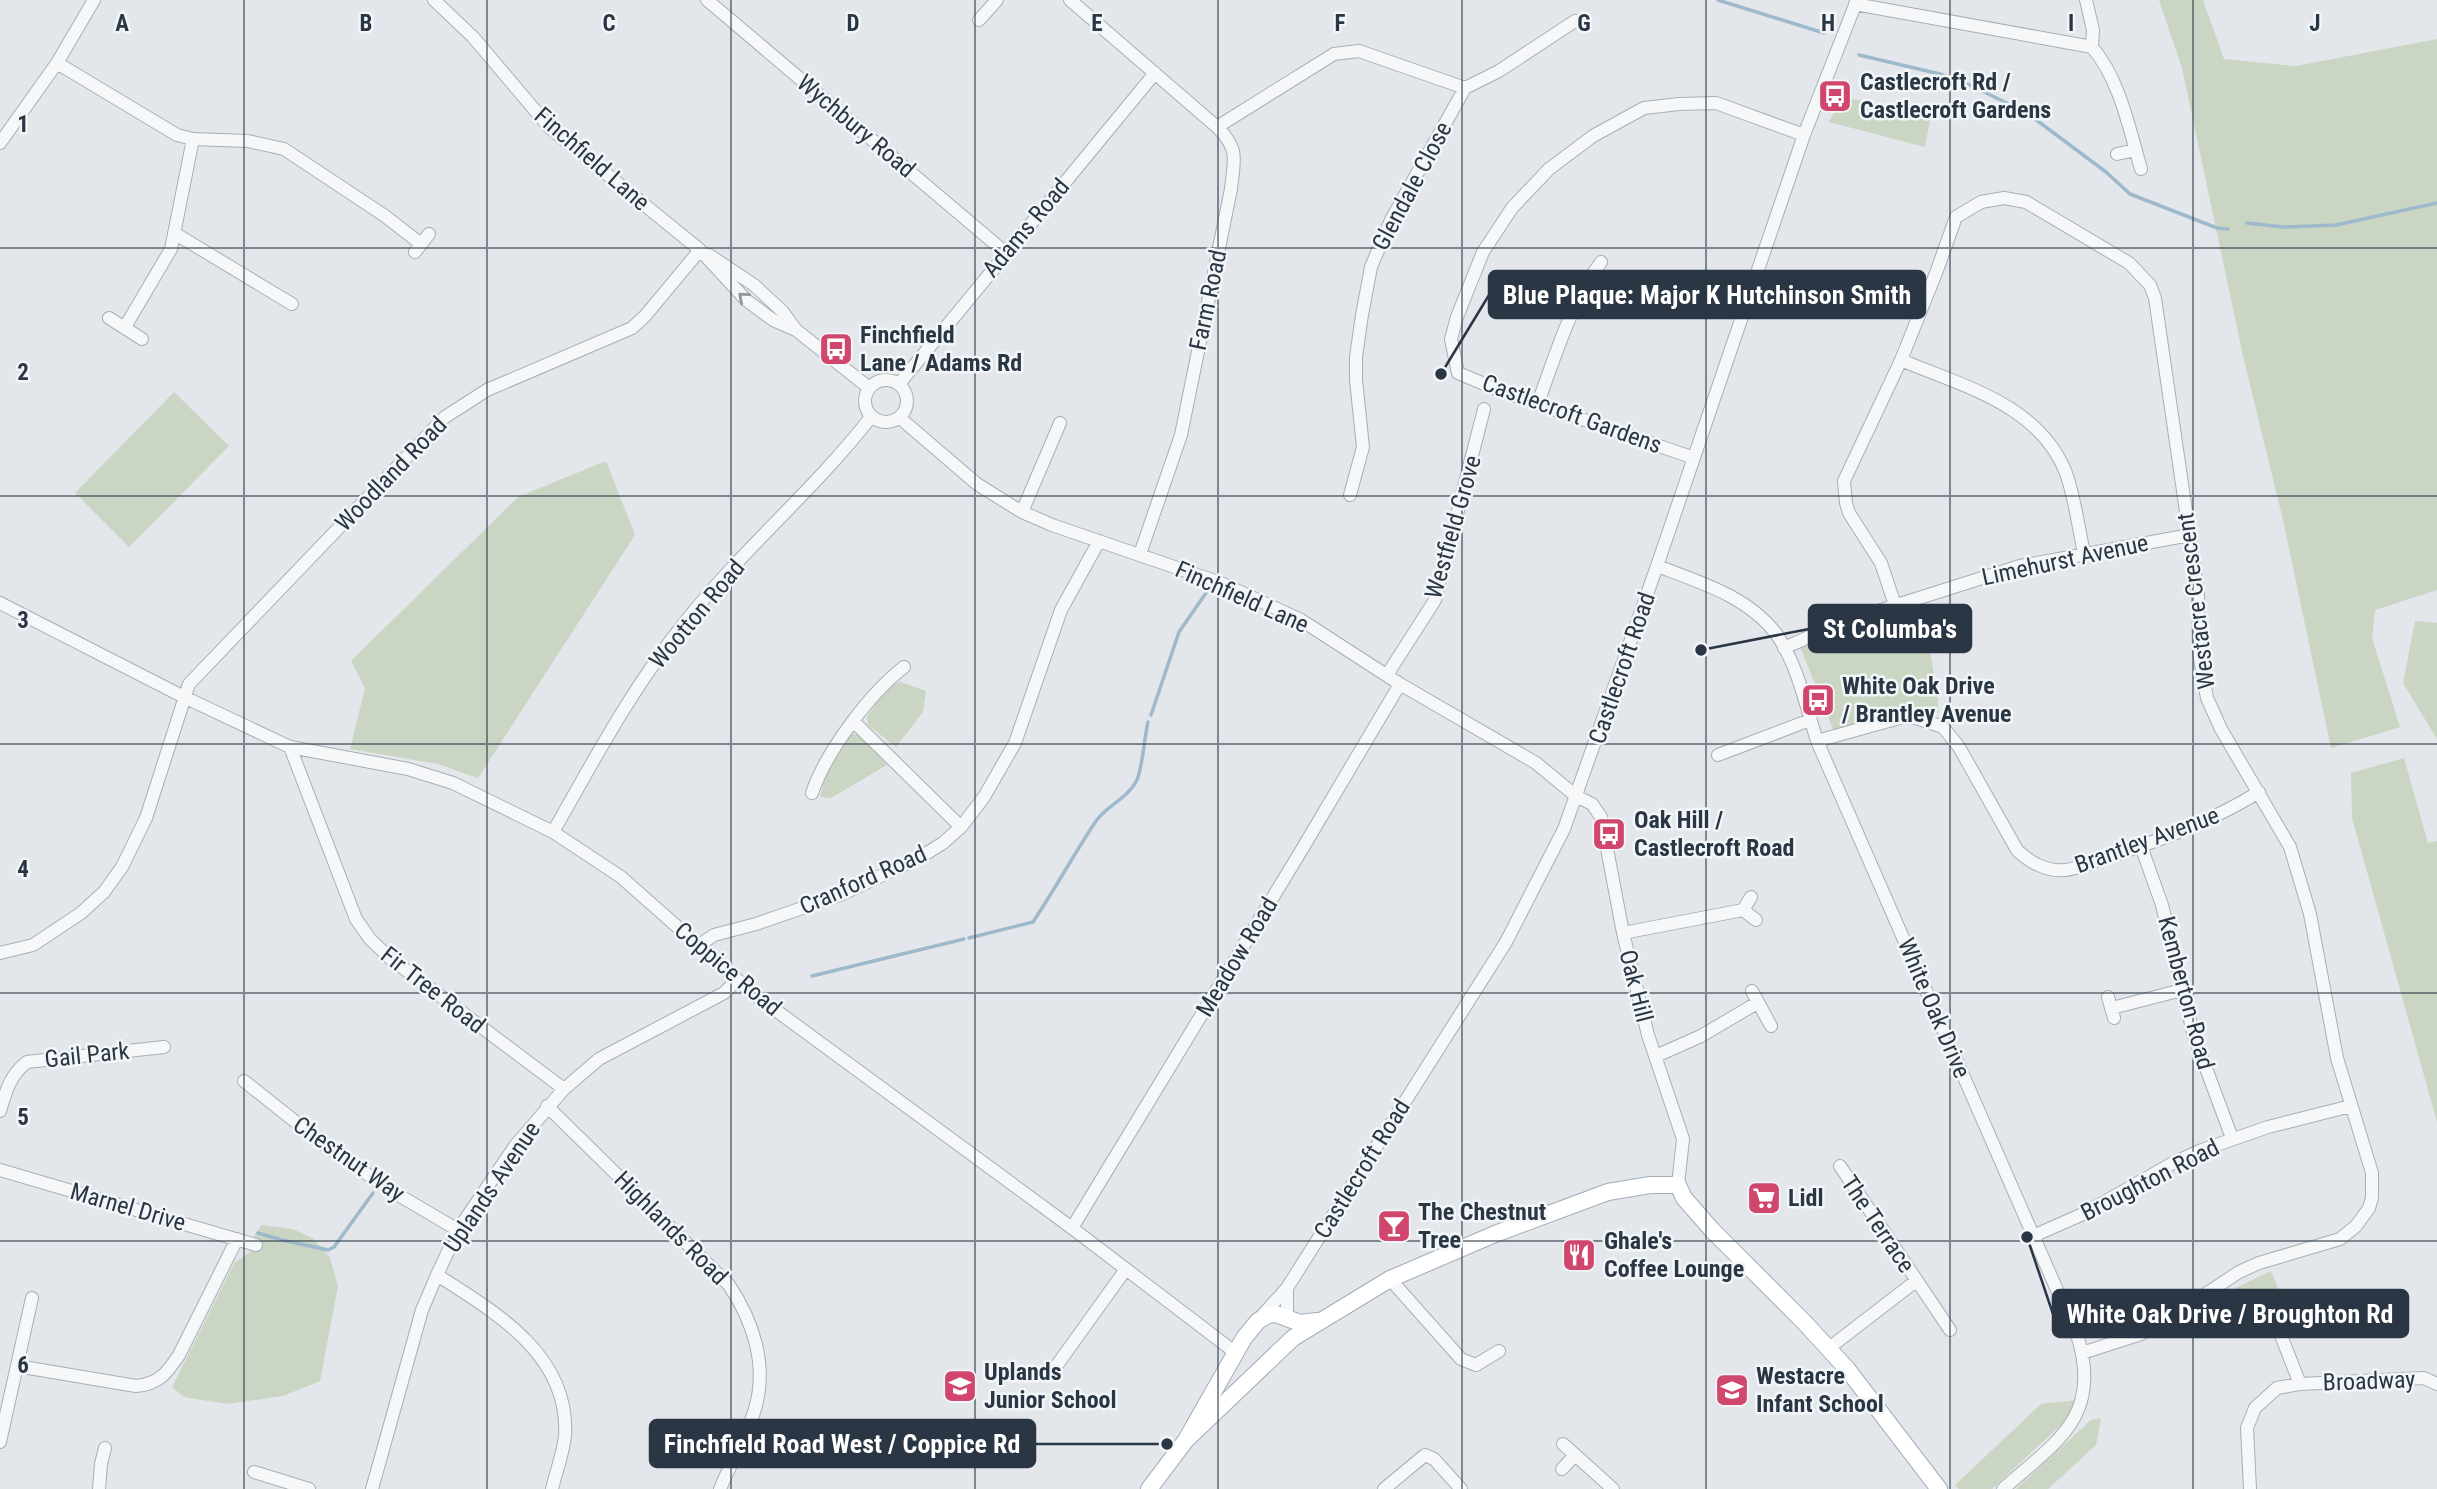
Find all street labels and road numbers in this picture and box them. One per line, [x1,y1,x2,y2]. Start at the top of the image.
street label: Wychbury Road [791,69,921,183]
street label: Finchfield Lane [529,102,655,216]
street label: Glendale Close [1366,117,1458,255]
street label: Adams Road [977,173,1075,283]
street label: Farm Road [1184,247,1232,353]
street label: Castlecroft Gardens [1478,369,1666,459]
street label: Woodland Road [329,411,453,537]
street label: Westfield Grove [1419,452,1487,602]
street label: Westacre Crescent [2171,511,2221,691]
street label: Limehurst Avenue [1979,529,2151,591]
street label: Wootton Road [643,554,751,674]
street label: Finchfield Lane [1171,555,1313,639]
street label: Castlecroft Road [1583,589,1661,747]
street label: Brantley Avenue [2071,801,2223,879]
street label: Cranford Road [795,840,931,920]
street label: Meadow Road [1190,892,1284,1022]
street label: Kemberton Road [2152,913,2220,1073]
street label: Coppice Road [669,916,787,1022]
street label: White Oak Drive [1892,934,1976,1082]
street label: Fir Tree Road [375,941,491,1039]
street label: Oak Hill [1614,947,1658,1025]
street label: Gail Park [43,1037,131,1073]
street label: Castlecroft Road [1308,1094,1416,1244]
street label: Chestnut Way [288,1110,410,1208]
street label: Uplands Avenue [438,1116,546,1258]
street label: Broughton Road [2076,1133,2224,1227]
street label: Highlands Road [608,1165,734,1291]
street label: The Terrace [1835,1170,1921,1278]
street label: Marnel Drive [67,1177,189,1237]
street label: Broadway [2322,1365,2416,1397]

